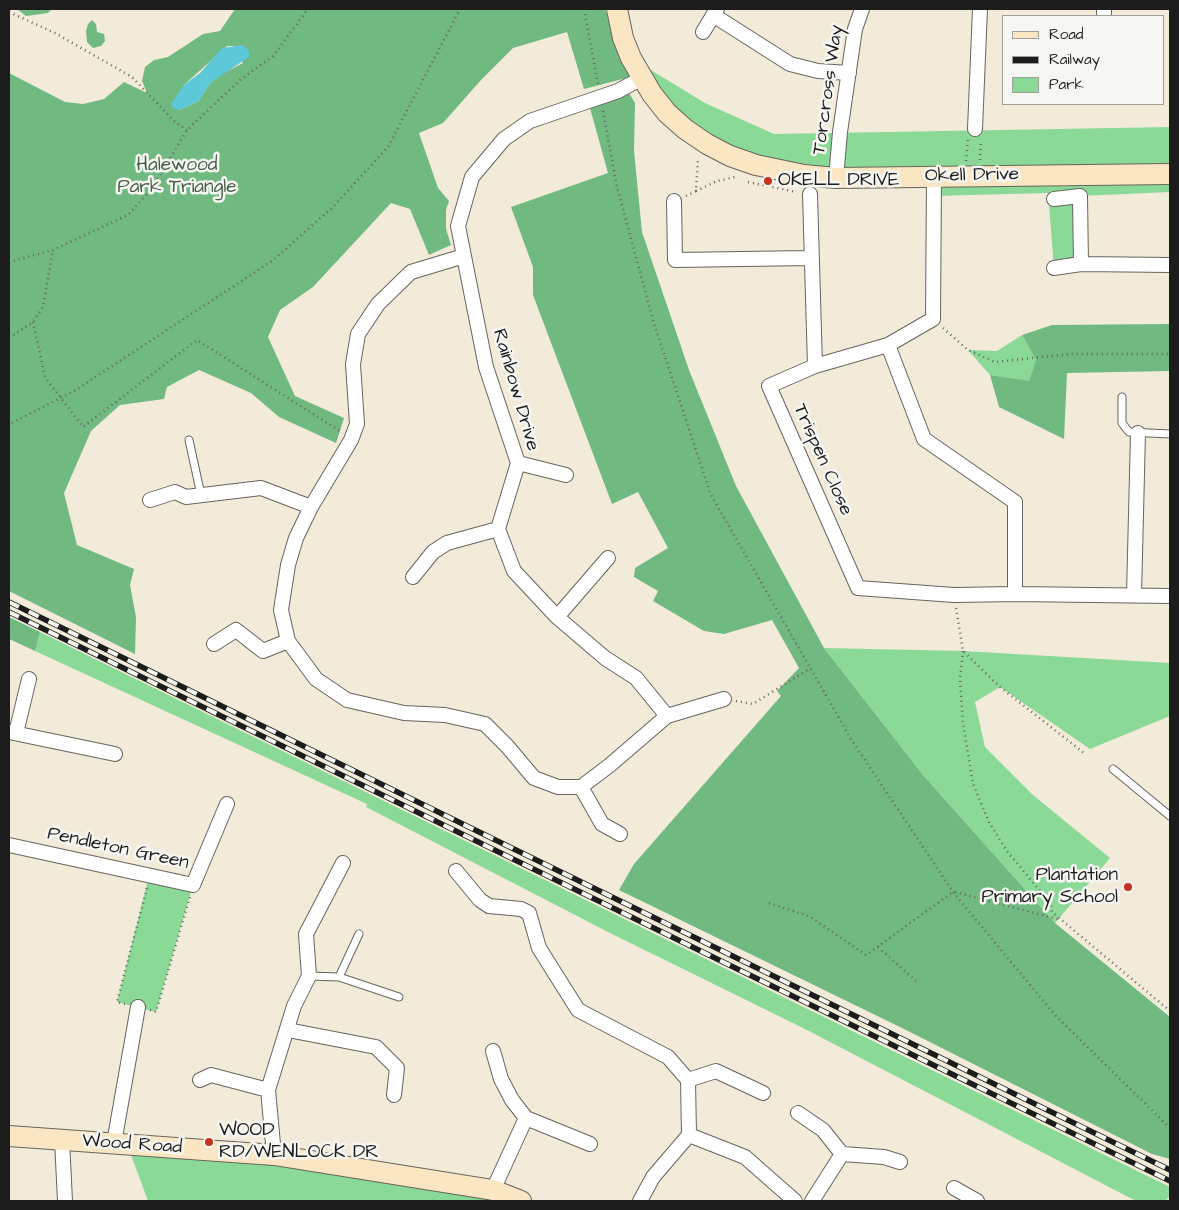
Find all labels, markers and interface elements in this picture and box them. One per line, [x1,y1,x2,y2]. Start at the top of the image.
legend [1002,15,1164,105]
street label: Torcross Way [809,24,849,156]
text: Road [1049,24,1083,45]
text: Railway [1049,49,1100,70]
text: Park [1049,74,1084,95]
park label: Halewood Park Triangle [118,155,236,199]
street label: Okell Drive [925,164,1019,188]
place label: OKELL DRIVE [778,170,899,192]
marker: OKELL DRIVE [762,175,774,187]
street label: Rainbow Drive [487,326,543,454]
street label: Trispen Close [787,401,857,519]
street label: Pendleton Green [45,823,191,875]
place label: Plantation Primary School [982,865,1118,909]
marker: Plantation Primary School [1122,881,1134,893]
place label: WOOD RD/WENLOCK DR [219,1120,379,1164]
street label: Wood Road [81,1130,183,1160]
marker: WOOD RD/WENLOCK DR [203,1136,215,1148]

